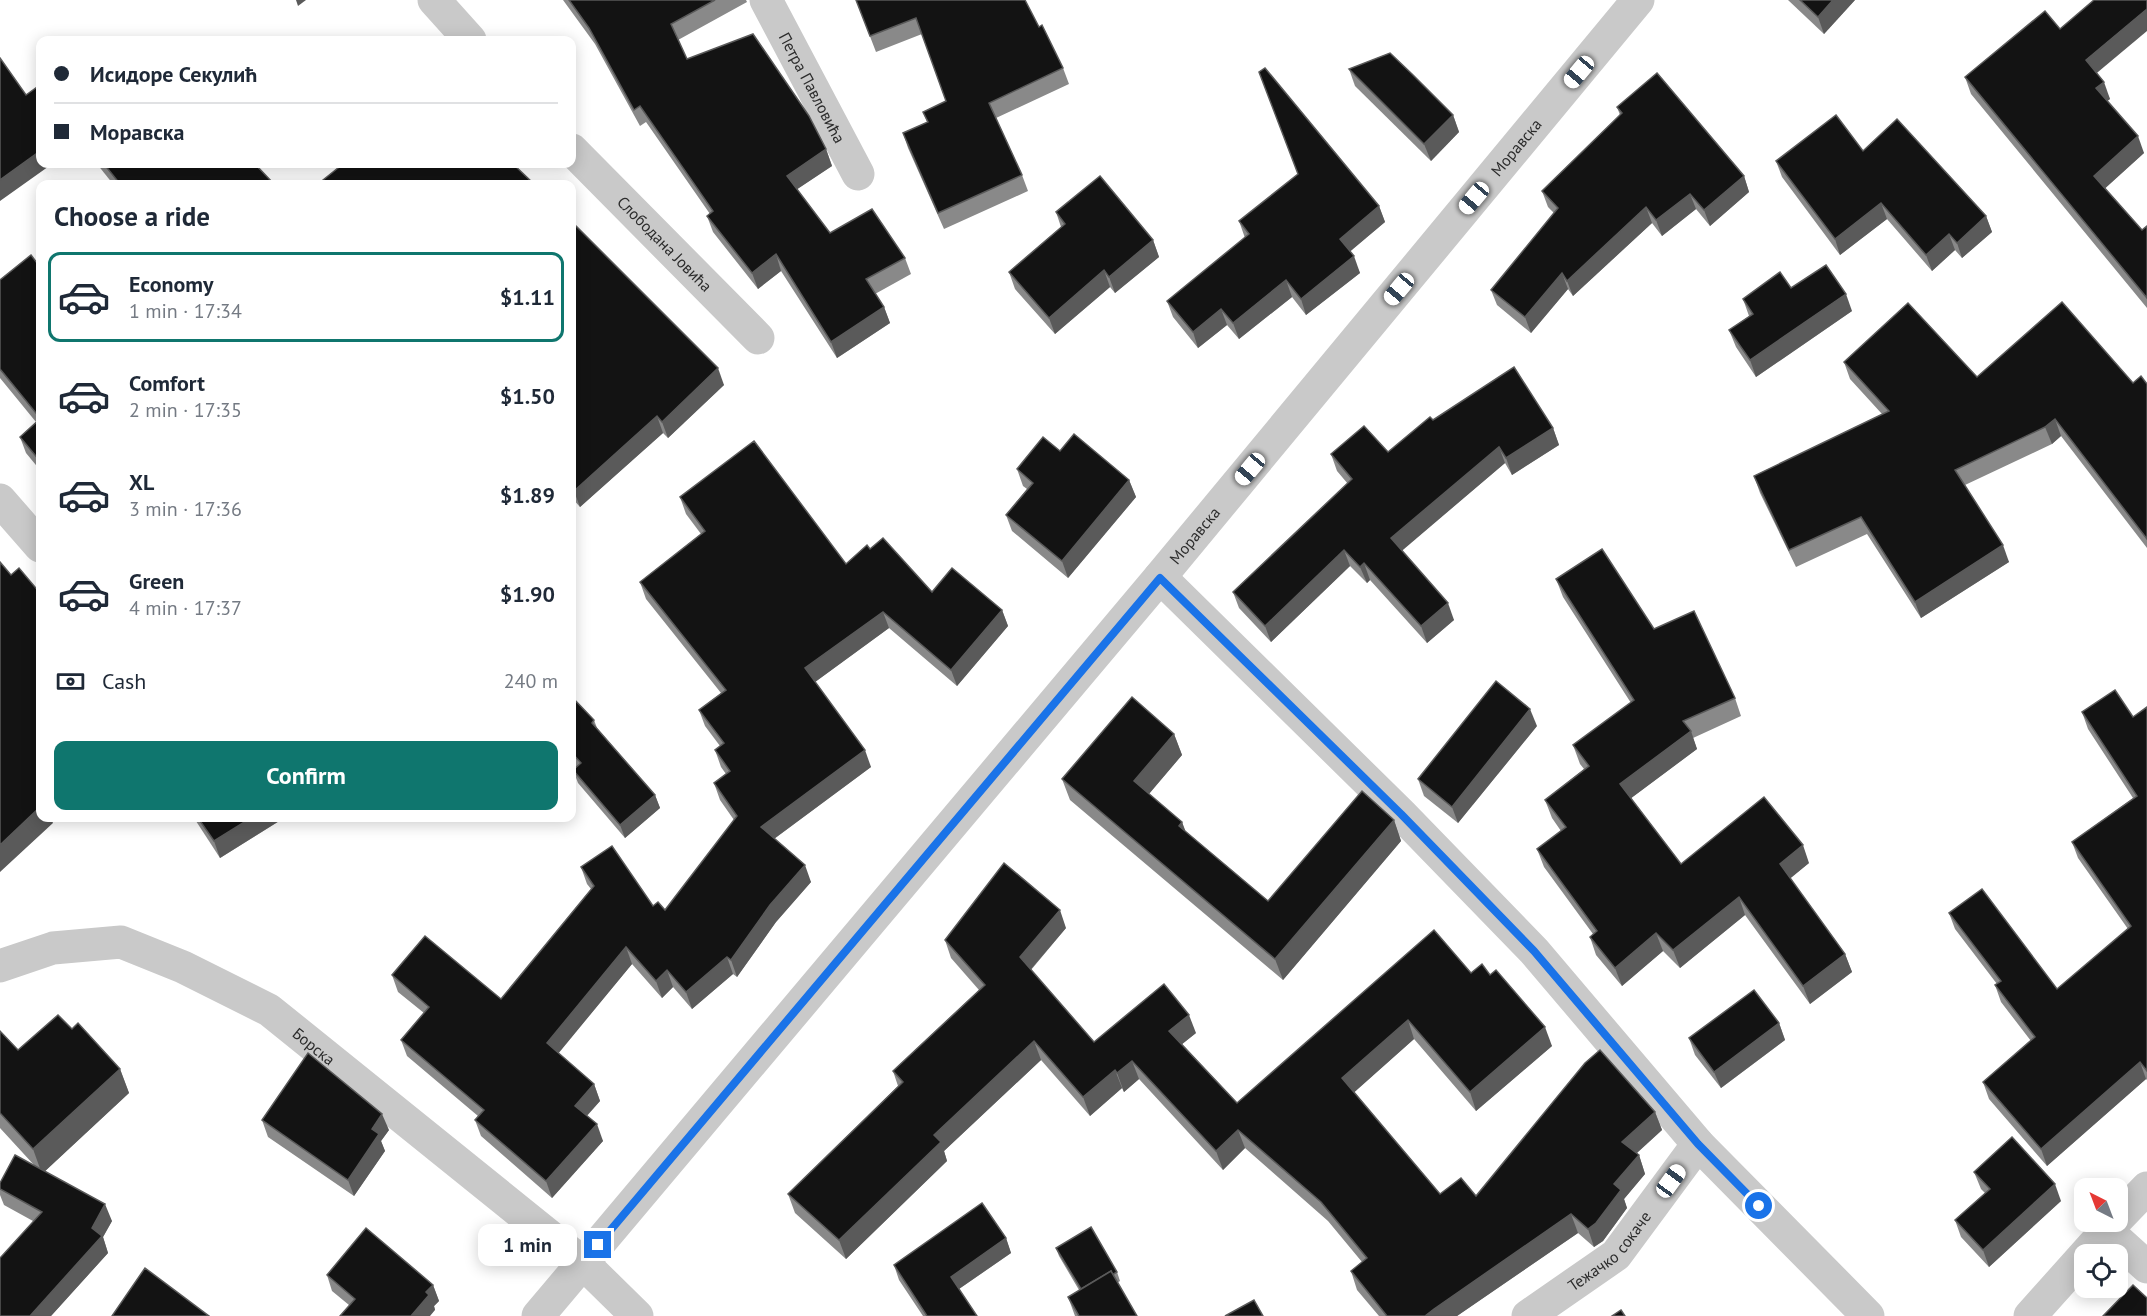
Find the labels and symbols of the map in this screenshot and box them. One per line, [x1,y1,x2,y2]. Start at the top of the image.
street label: Петра Павловића [775,29,850,146]
car [1561,52,1597,92]
street label: Моравска [1486,114,1546,180]
car [1456,178,1492,218]
street label: Слободана Јовића [613,192,716,296]
car [1381,269,1417,309]
car [1232,449,1268,489]
street label: Моравска [1165,503,1224,568]
street label: Борска [289,1023,339,1069]
car [1653,1161,1689,1201]
north arrow [2074,1178,2128,1232]
route start [1745,1192,1772,1219]
street label: Тежачко сокаче [1564,1207,1655,1295]
callout: 1 min [478,1224,577,1266]
route end [584,1231,611,1258]

